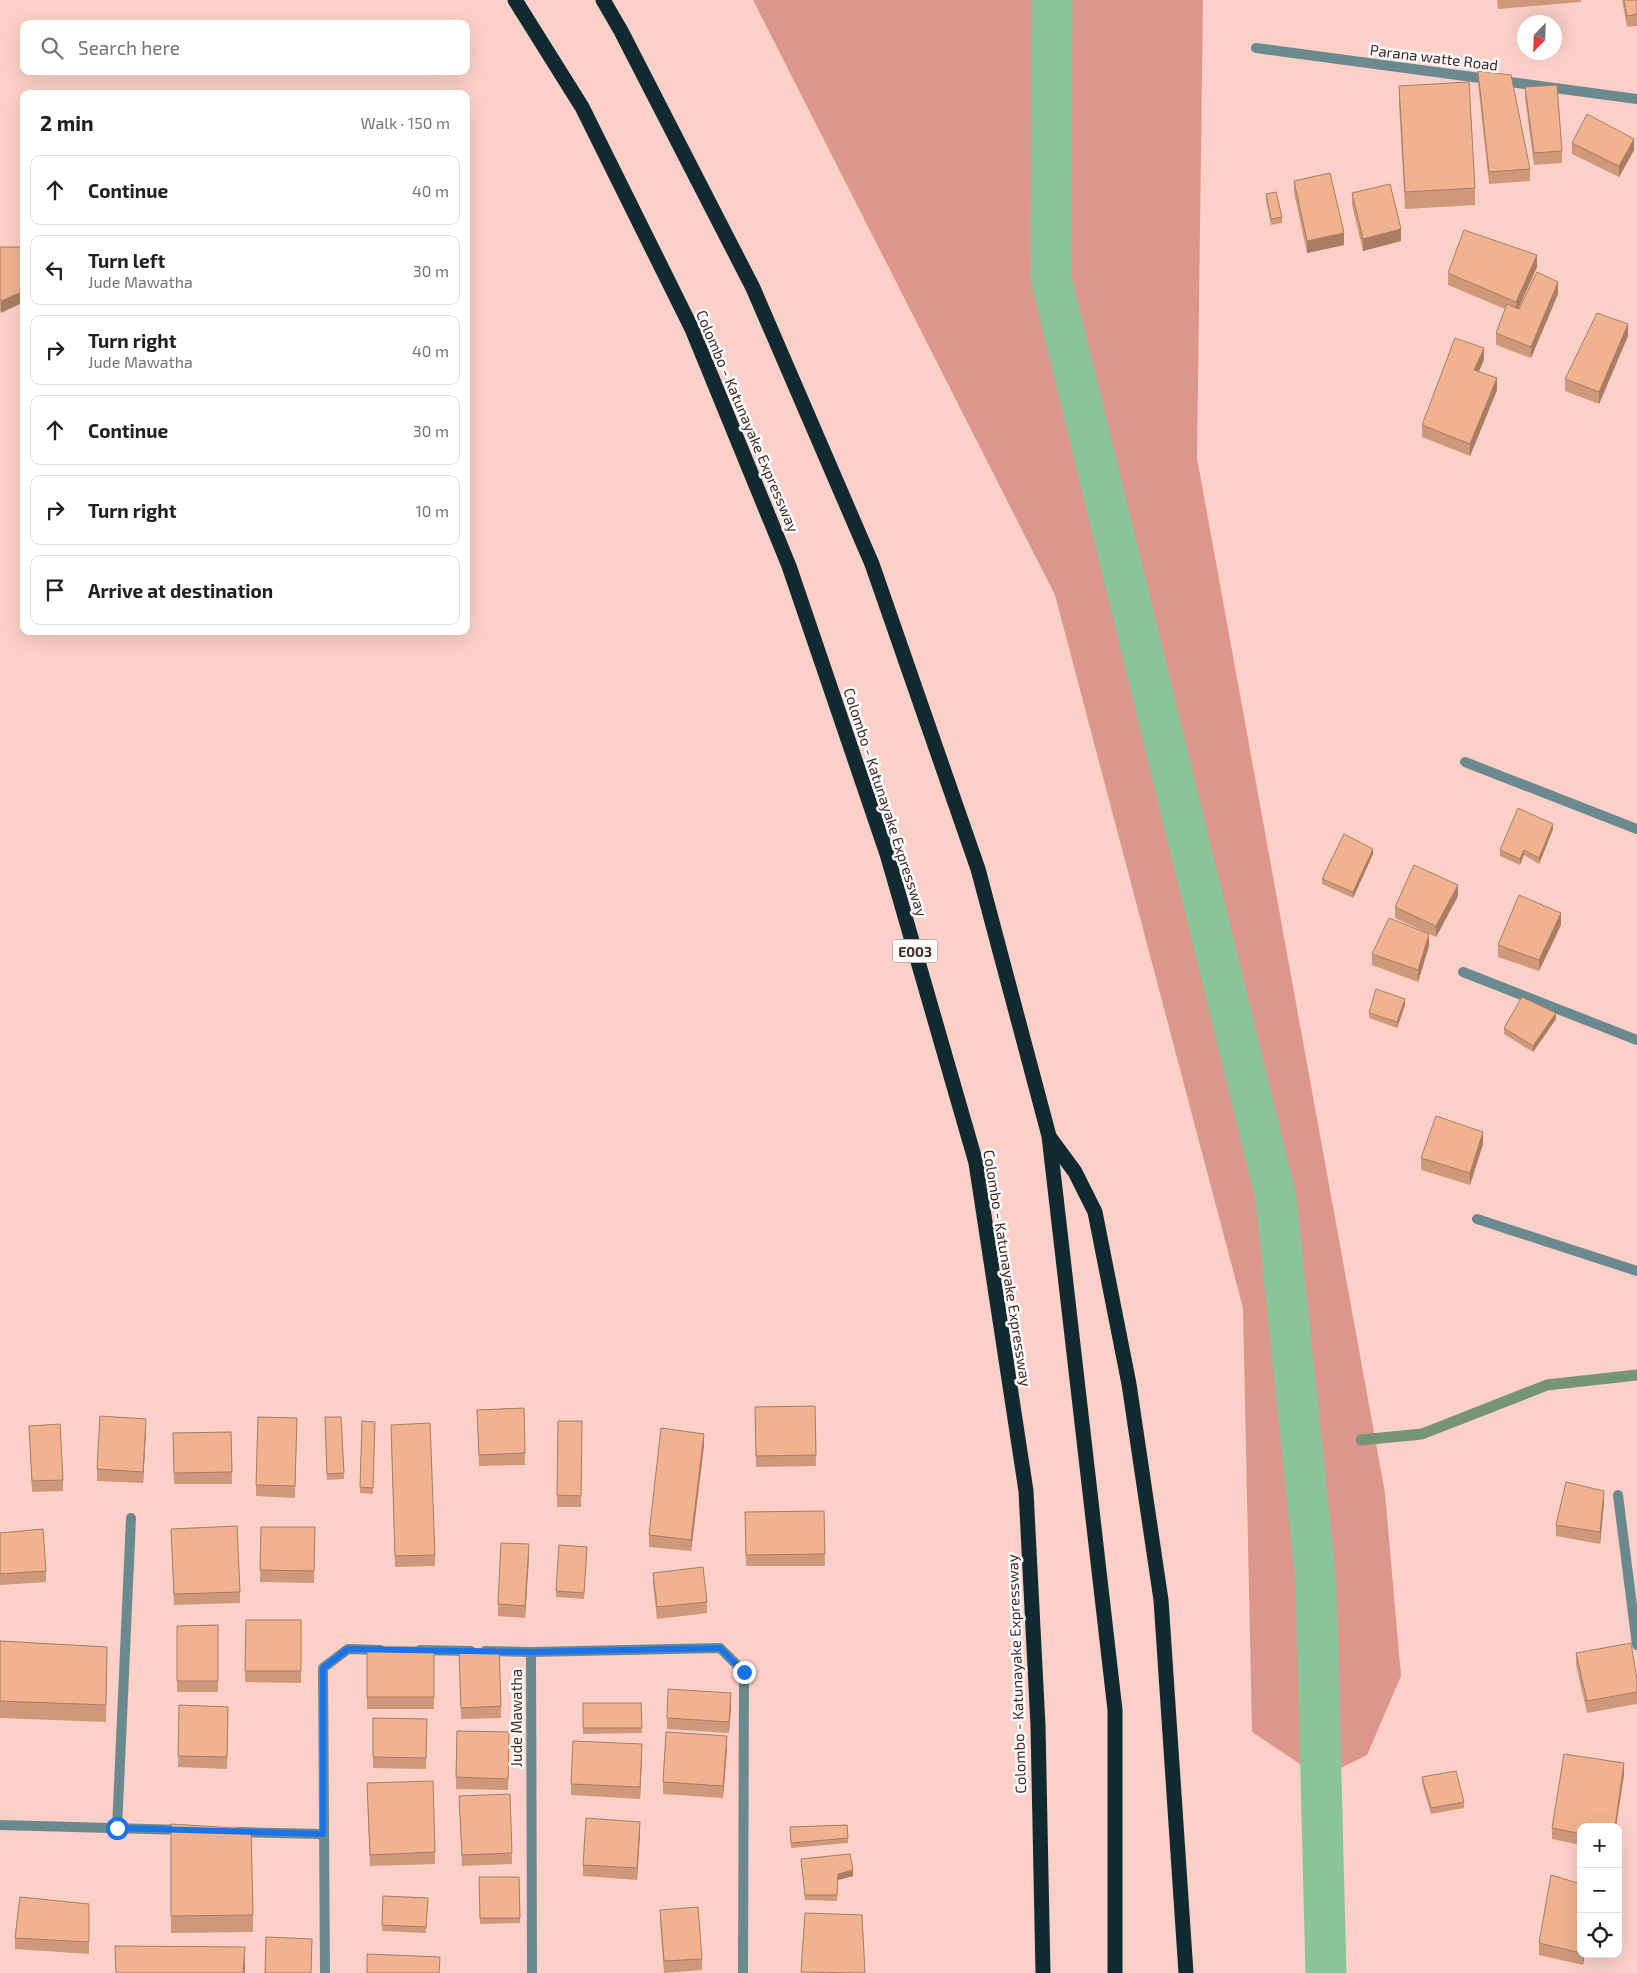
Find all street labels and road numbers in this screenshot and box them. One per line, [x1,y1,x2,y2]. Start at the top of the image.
street label: Parana watte Road [1369,40,1499,74]
street label: Colombo - Katunayake Expressway [693,307,803,535]
street label: Colombo - Katunayake Expressway [840,685,932,919]
road number: E003 [892,939,938,962]
street label: Colombo - Katunayake Expressway [980,1148,1036,1388]
street label: Colombo - Katunayake Expressway [1003,1554,1029,1794]
street label: Jude Mawatha [507,1669,525,1767]

